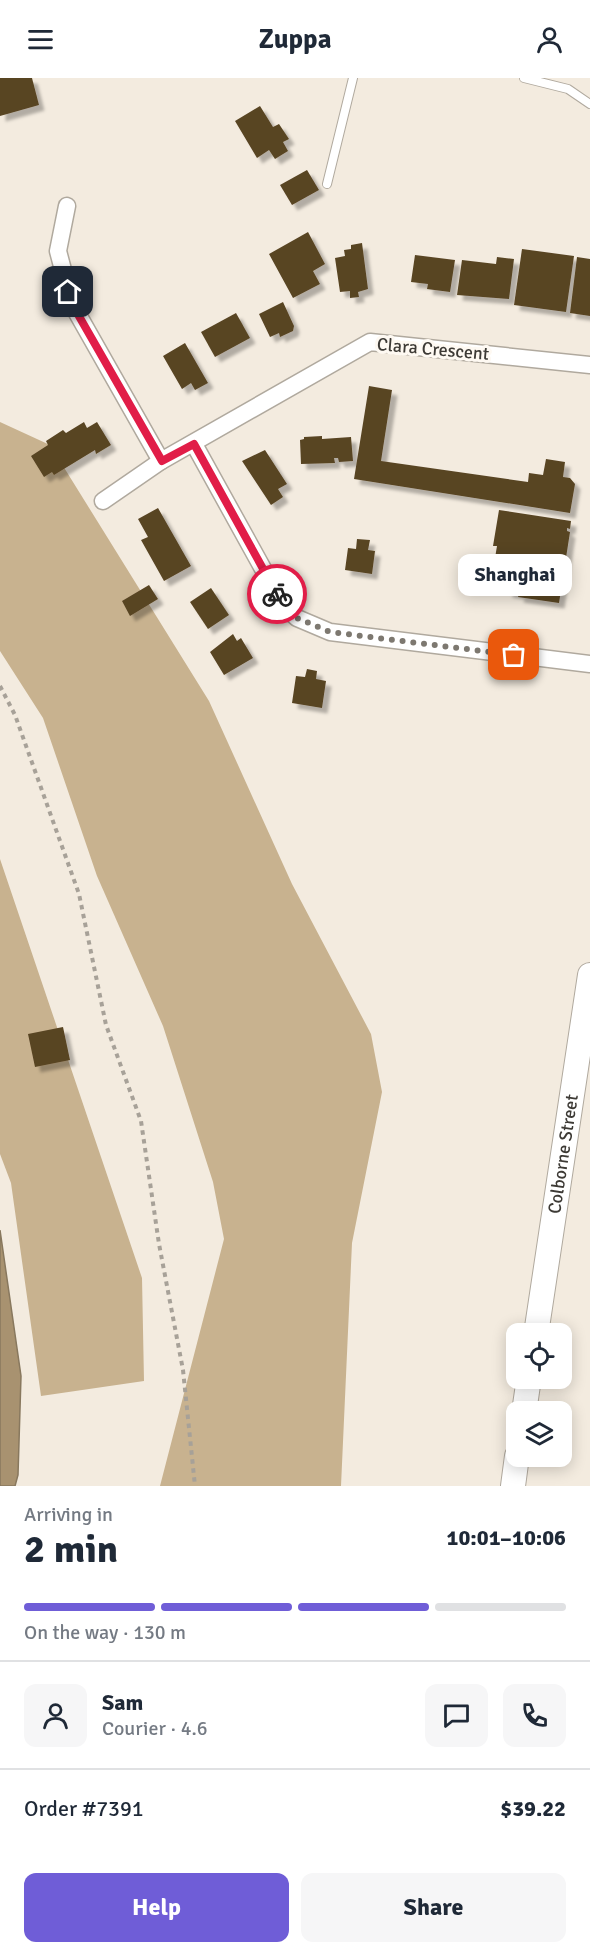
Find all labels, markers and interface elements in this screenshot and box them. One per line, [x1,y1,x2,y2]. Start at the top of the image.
icon: menu [24,23,57,56]
text: Zuppa [259,23,331,56]
icon: person [533,23,566,56]
pin [42,266,93,317]
icon: home [51,275,84,308]
street label: Clara Crescent [376,333,490,365]
callout: Shanghai [457,553,571,595]
text: Shanghai [474,562,556,587]
courier [247,564,307,624]
icon: bike [261,578,294,611]
pin [488,629,539,680]
icon: bag [497,638,530,671]
street label: Colborne Street [543,1093,583,1215]
map controls [506,1323,572,1467]
button: locate [506,1323,572,1389]
button: layers [506,1401,572,1467]
text: Arriving in [24,1502,113,1527]
text: 10:01–10:06 [447,1524,566,1551]
text: 2 min [24,1525,118,1573]
text: On the way · 130 m [24,1620,186,1645]
button: person [24,1684,87,1747]
button: chat [425,1684,488,1747]
button: phone [503,1684,566,1747]
text: Sam [102,1689,143,1716]
text: Courier · 4.6 [102,1716,208,1741]
text: Order #7391 [24,1795,144,1822]
text: $39.22 [500,1795,566,1822]
button: Help [24,1873,289,1942]
button: Share [301,1873,566,1942]

